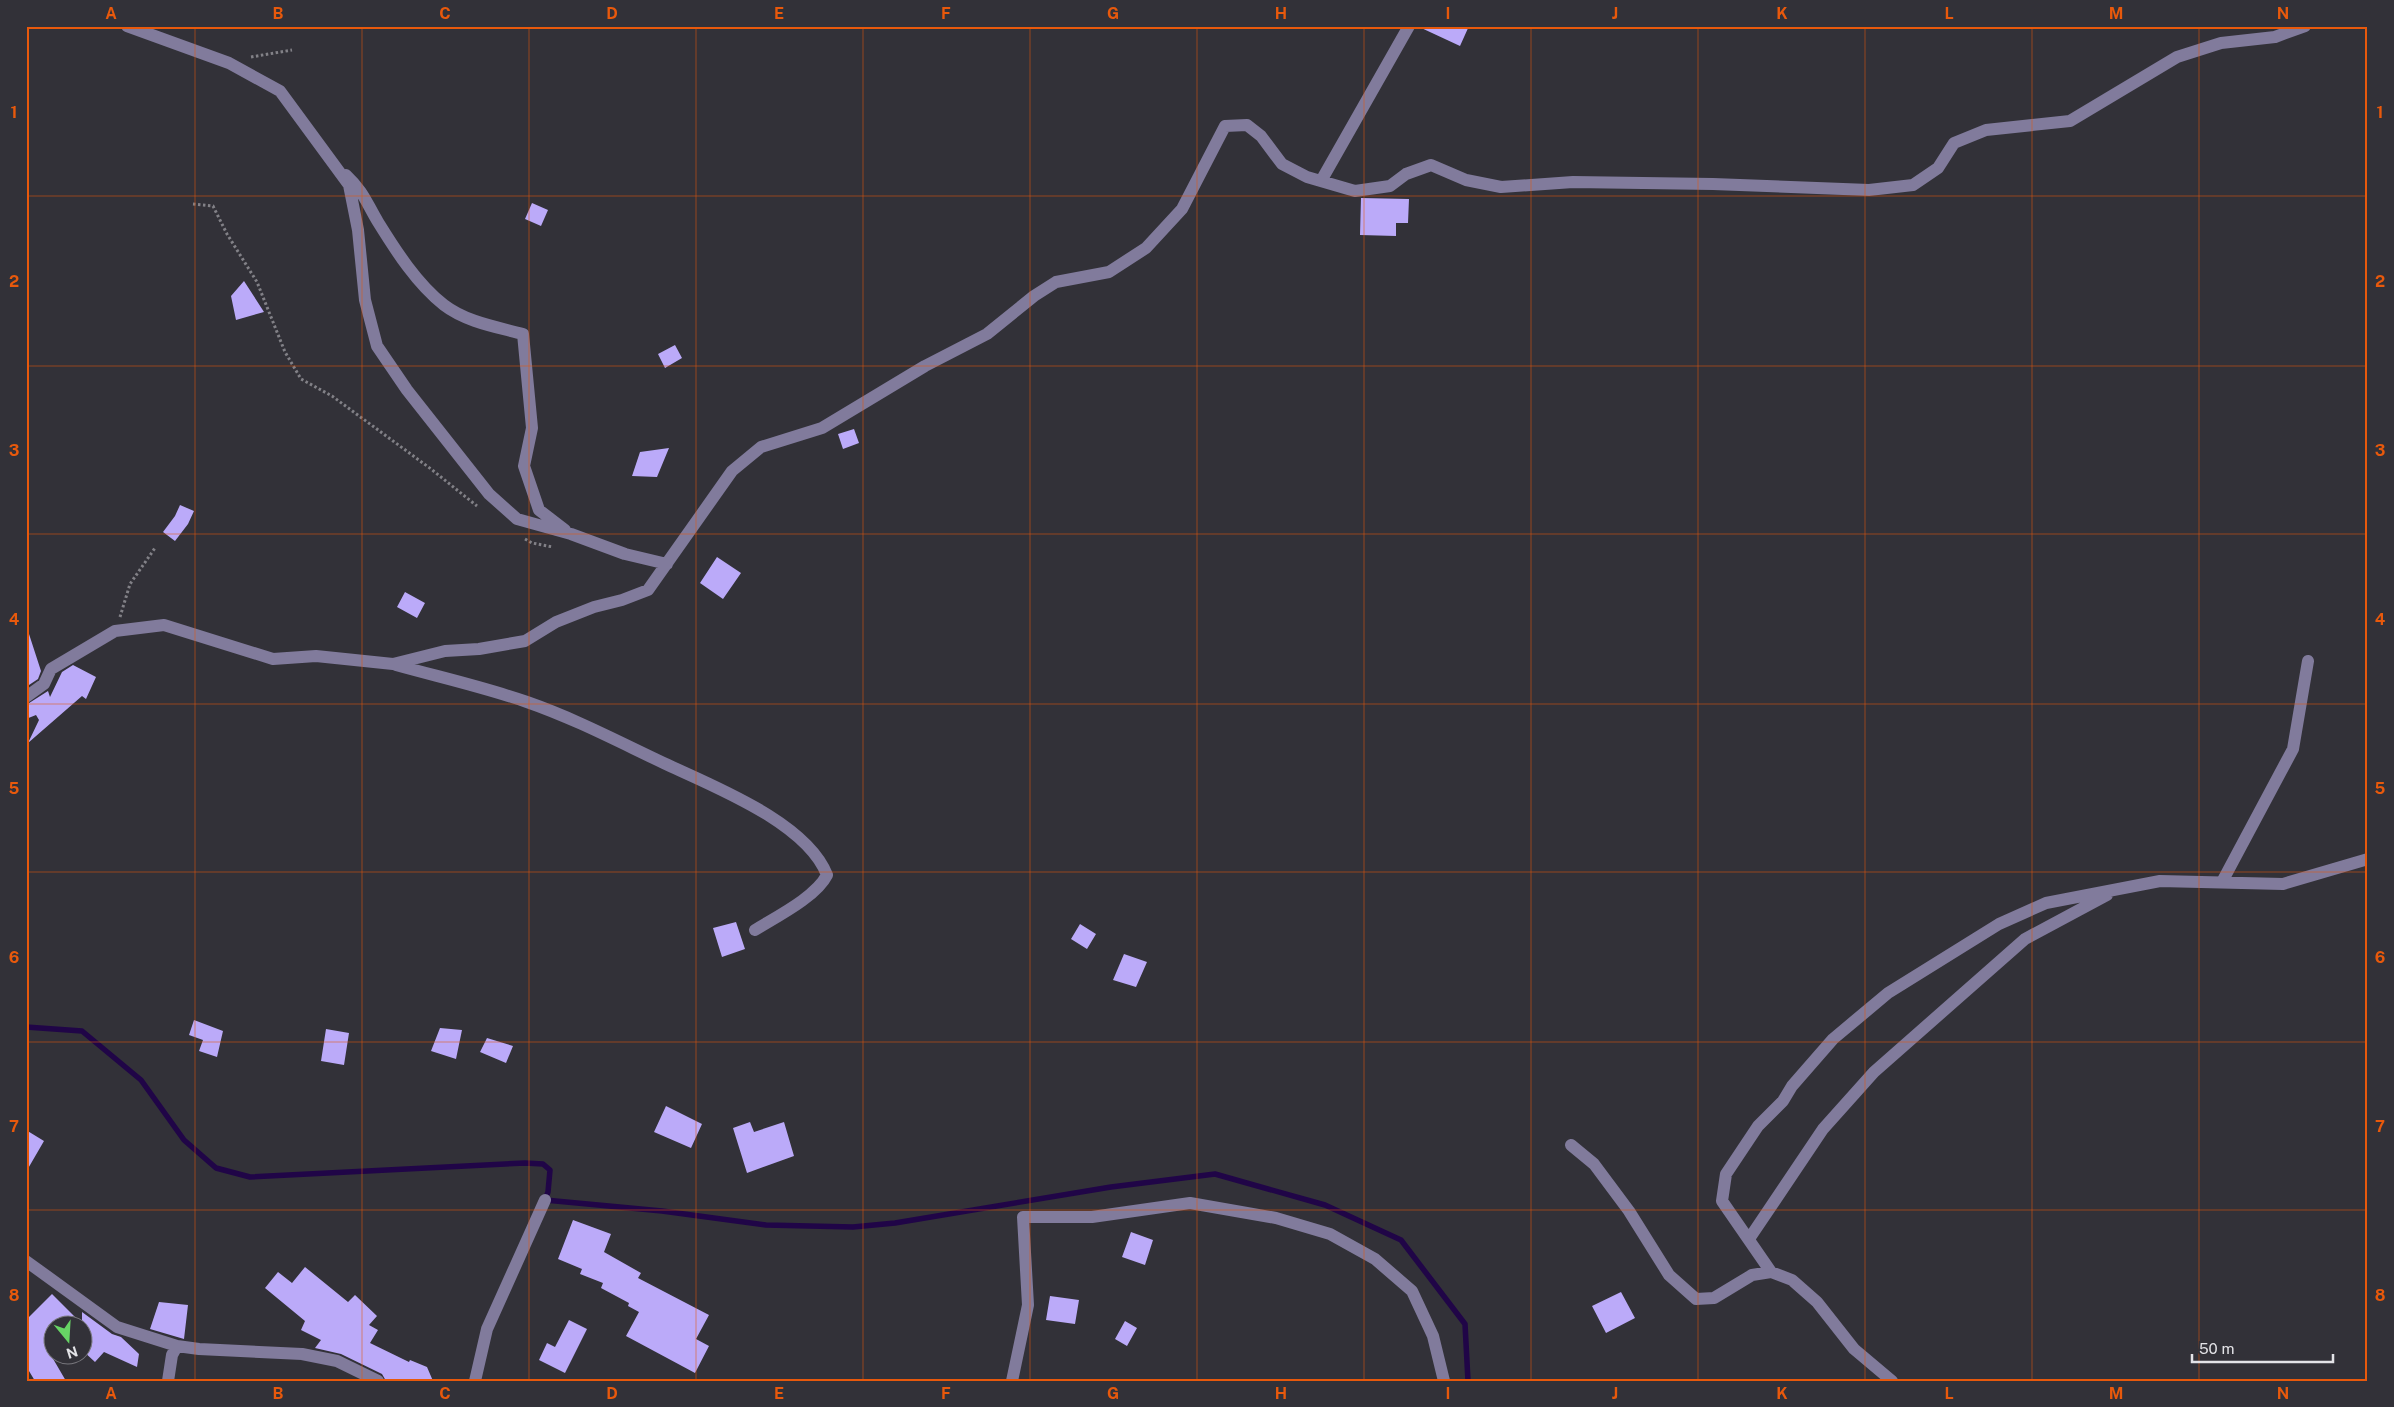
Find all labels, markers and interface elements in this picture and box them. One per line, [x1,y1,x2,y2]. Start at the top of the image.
text: A [105,4,117,23]
text: B [273,4,284,23]
text: C [439,4,451,23]
text: D [606,4,618,23]
text: E [774,4,784,23]
text: F [941,4,951,23]
text: G [1107,4,1119,23]
text: H [1275,4,1287,23]
text: I [1446,4,1450,23]
text: J [1612,4,1618,23]
text: K [1776,4,1788,23]
text: L [1944,4,1954,23]
text: M [2109,4,2123,23]
text: N [2277,4,2289,23]
text: 1 [11,103,17,122]
text: 1 [2377,103,2383,122]
text: 2 [9,272,19,291]
text: 2 [2375,272,2385,291]
text: 3 [9,441,19,460]
text: 3 [2375,441,2385,460]
text: 4 [9,610,20,629]
text: 4 [2375,610,2386,629]
text: 5 [9,779,20,798]
text: 5 [2375,779,2386,798]
text: 6 [9,948,19,967]
text: 6 [2375,948,2385,967]
text: 7 [9,1117,19,1136]
text: 7 [2375,1117,2385,1136]
text: 8 [9,1286,20,1305]
text: 8 [2375,1286,2386,1305]
north arrow [42,1314,92,1364]
scale bar [2192,1332,2333,1364]
text: 50 m [2199,1340,2234,1357]
text: N [64,1343,80,1362]
text: A [105,1384,117,1403]
text: B [273,1384,284,1403]
text: C [439,1384,451,1403]
text: D [606,1384,618,1403]
text: E [774,1384,784,1403]
text: F [941,1384,951,1403]
text: G [1107,1384,1119,1403]
text: H [1275,1384,1287,1403]
text: I [1446,1384,1450,1403]
text: J [1612,1384,1618,1403]
text: K [1776,1384,1788,1403]
text: L [1944,1384,1954,1403]
text: M [2109,1384,2123,1403]
text: N [2277,1384,2289,1403]

